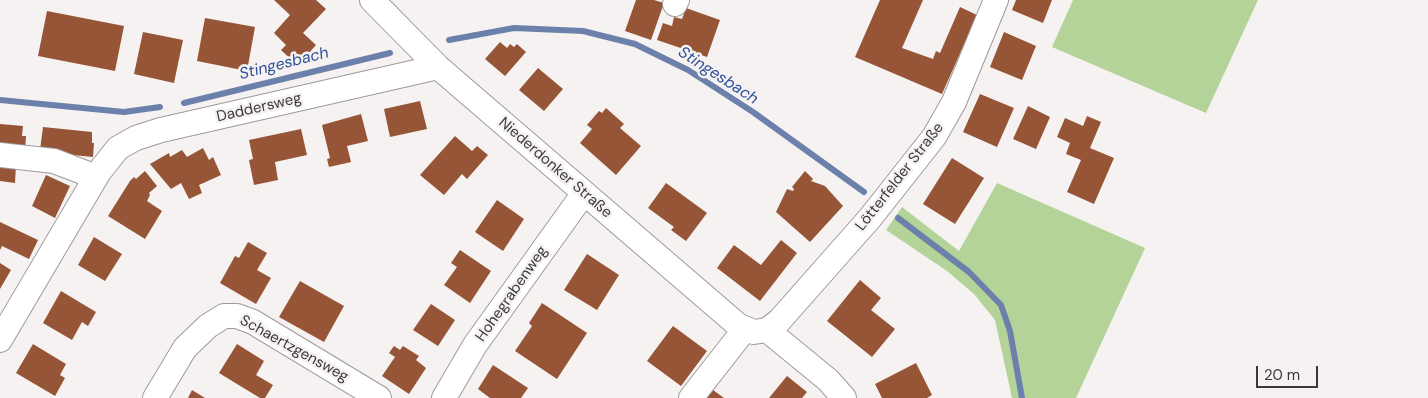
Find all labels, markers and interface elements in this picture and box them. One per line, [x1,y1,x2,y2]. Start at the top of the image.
water label: Stingesbach [674,43,762,109]
water label: Stingesbach [237,44,331,84]
street label: Daddersweg [215,89,303,127]
street label: Niederdonker Straße [495,114,615,222]
street label: Lötterfelder Straße [852,119,948,235]
street label: Hohegrabenweg [472,243,552,345]
street label: Schaertzgensweg [237,312,351,386]
scale bar [1258,356,1320,388]
text: 20 m [1264,365,1300,385]

